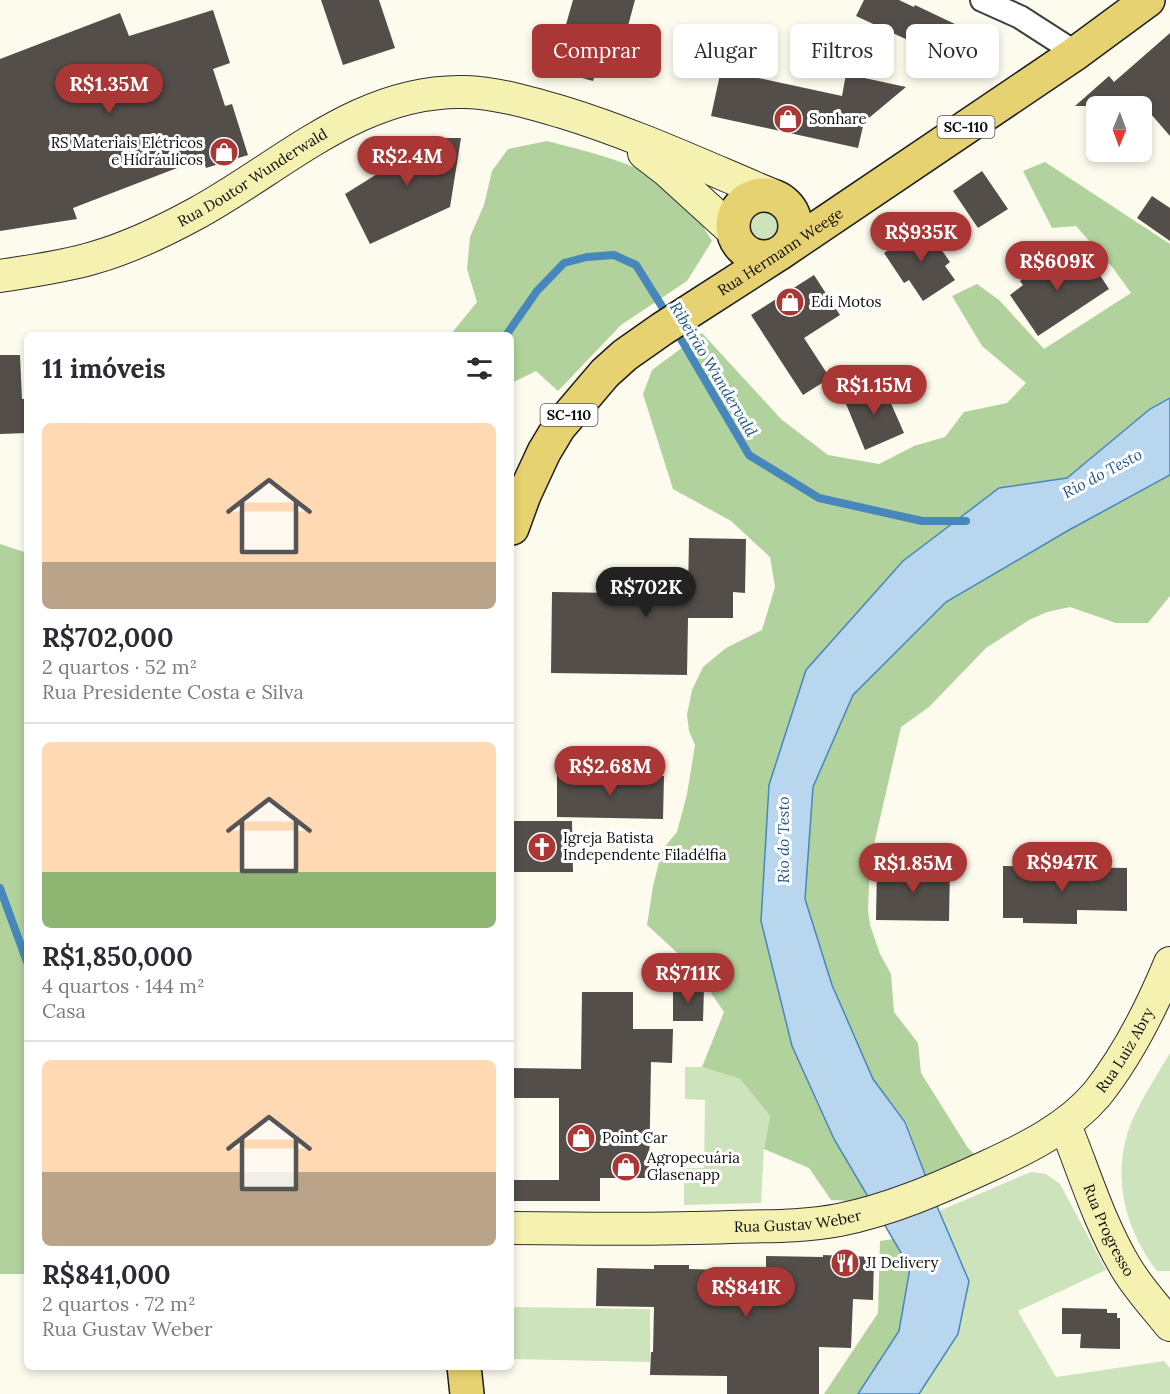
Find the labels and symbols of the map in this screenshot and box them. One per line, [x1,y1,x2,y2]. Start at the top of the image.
pin: R$1.35M [54,64,164,115]
north arrow [1086,96,1152,162]
shop icon: Sonhare [772,103,804,135]
place label: Sonhare [809,109,867,128]
road number: SC-110 [938,116,994,138]
street label: Rua Doutor Wunderwald [174,124,331,231]
place label: RS Materiais Elétricos e Hidráulicos [51,133,203,169]
shop icon: RS Materiais Elétricos e Hidráulicos [208,136,240,168]
pin: R$2.4M [358,136,456,187]
street label: Rua Hermann Weege [714,203,846,300]
pin: R$935K [872,212,970,263]
pin: R$609K [1008,241,1106,292]
shop icon: Edi Motos [774,286,806,318]
place label: Edi Motos [811,292,881,311]
water label: Ribeirão Wundervald [666,298,762,440]
pin: R$1.15M [819,365,929,416]
road number: SC-110 [540,404,598,426]
water label: Rio do Testo [1059,444,1145,502]
pin: R$702K [597,567,695,618]
pin: R$2.68M [555,746,665,797]
water label: Rio do Testo [773,796,793,884]
place label: Igreja Batista Independente Filadélfia [563,828,727,864]
church icon: Igreja Batista Independente Filadélfia [526,831,558,863]
pin: R$947K [1013,842,1111,893]
pin: R$1.85M [858,843,968,894]
pin: R$711K [639,953,737,1004]
street label: Rua Luiz Abry [1091,1004,1158,1096]
shop icon: Point Car [565,1122,597,1154]
place label: Point Car [602,1128,668,1147]
place label: Agropecuária Glasenapp [646,1148,740,1184]
shop icon: Agropecuária Glasenapp [610,1151,642,1183]
street label: Rua Progresso [1079,1181,1139,1280]
street label: Rua Gustav Weber [734,1205,864,1236]
restaurant icon: JI Delivery [829,1247,861,1279]
place label: JI Delivery [865,1253,939,1272]
pin: R$841K [697,1267,795,1318]

